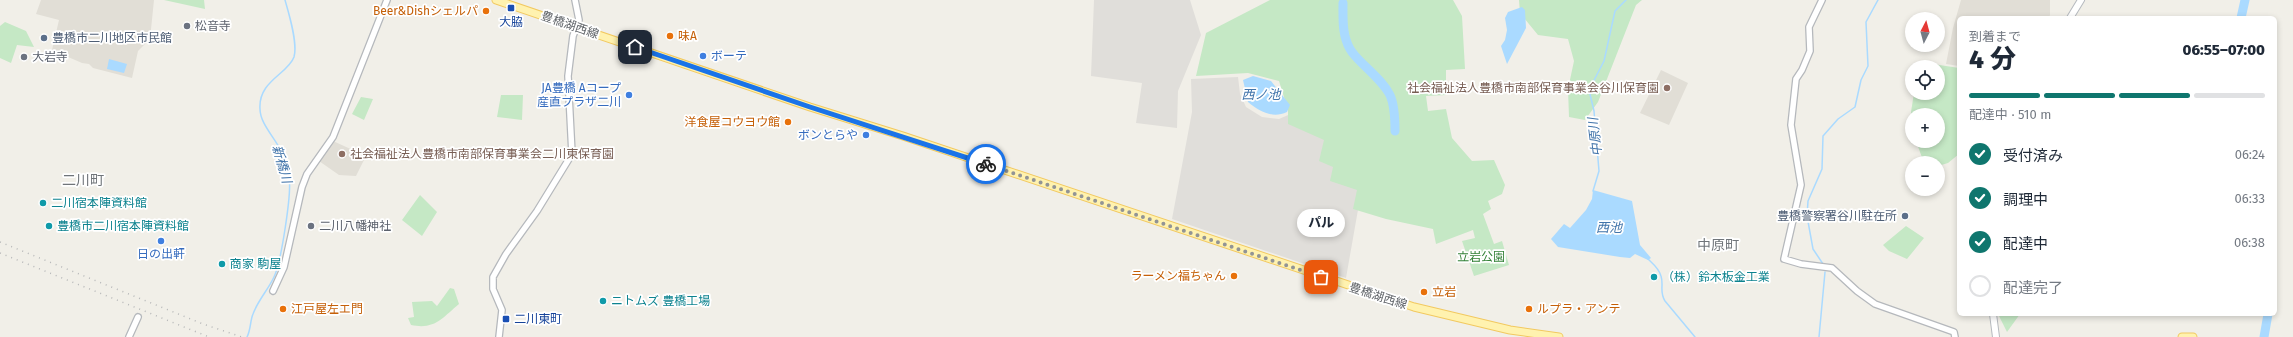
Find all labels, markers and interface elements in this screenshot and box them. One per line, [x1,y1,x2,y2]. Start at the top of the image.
marker: 大脇 [506,3,516,13]
place label: Beer&Dishシェルパ [373,4,478,18]
marker: Beer&Dishシェルパ [481,6,491,16]
street label: 豊橋湖西線 [539,9,601,41]
north arrow [1905,12,1945,52]
map controls [1905,12,1945,196]
place label: 大脇 [499,15,523,29]
place label: 松音寺 [195,19,231,33]
marker: 松音寺 [182,21,192,31]
place label: 味A [678,29,697,43]
text: 到着まで [1969,29,2021,44]
pin [618,30,652,64]
place label: 豊橋市二川地区市民館 [52,31,172,45]
marker: 味A [665,31,675,41]
marker: 豊橋市二川地区市民館 [39,33,49,43]
icon: home [624,36,646,58]
text: 06:55–07:00 [2182,41,2265,59]
text: 4 分 [1969,44,2016,75]
place label: ボーテ [711,49,747,63]
place label: 大岩寺 [32,50,68,64]
marker: ボーテ [698,51,708,61]
marker: 大岩寺 [19,52,29,62]
button: locate [1905,60,1945,100]
place label: JA豊橋 Aコープ 産直プラザ二川 [537,81,621,109]
place label: 社会福祉法人豊橋市南部保育事業会谷川保育園 [1407,81,1659,95]
marker: 社会福祉法人豊橋市南部保育事業会谷川保育園 [1662,83,1672,93]
water label: 西ノ池 [1241,87,1282,102]
marker: JA豊橋 Aコープ 産直プラザ二川 [624,90,634,100]
text: 配達中 · 510 m [1969,107,2051,122]
button: + [1905,108,1945,148]
place label: 洋食屋コウヨウ館 [684,115,780,129]
water label: 中原川 [1585,115,1605,157]
marker: 洋食屋コウヨウ館 [783,117,793,127]
place label: ボンとらや [798,128,858,142]
marker: ボンとらや [861,130,871,140]
water label: 新橋川 [269,143,295,187]
icon: check [1969,143,1991,165]
courier [966,144,1006,184]
place label: 社会福祉法人豊橋市南部保育事業会二川東保育園 [350,147,614,161]
text: 受付済み [2003,147,2063,165]
text: 06:24 [2235,147,2265,162]
marker: 社会福祉法人豊橋市南部保育事業会二川東保育園 [337,149,347,159]
icon: bike [975,153,997,175]
button: − [1905,156,1945,196]
district label: 二川町 [62,172,104,189]
icon: check [1969,187,1991,209]
text: 調理中 [2003,191,2048,209]
text: 06:33 [2235,191,2265,206]
place label: 二川宿本陣資料館 [51,196,147,210]
marker: 二川宿本陣資料館 [38,198,48,208]
callout: パル [1297,209,1345,237]
place label: 豊橋警察署谷川駐在所 [1777,209,1897,223]
marker: 豊橋警察署谷川駐在所 [1900,211,1910,221]
text: パル [1308,215,1334,230]
place label: 豊橋市二川宿本陣資料館 [57,219,189,233]
place label: 二川八幡神社 [319,219,391,233]
water label: 西池 [1596,220,1624,235]
marker: 豊橋市二川宿本陣資料館 [44,221,54,231]
marker: 二川八幡神社 [306,221,316,231]
icon: check [1969,231,1991,253]
text: 配達中 [2003,235,2048,253]
text: 06:38 [2234,235,2265,250]
marker: 日の出軒 [156,236,166,246]
district label: 中原町 [1697,237,1739,254]
place label: 日の出軒 [137,247,185,261]
park label: 立岩公園 [1457,250,1505,264]
place label: 商家 駒屋 [230,257,281,271]
marker: 商家 駒屋 [217,259,227,269]
pin [1304,260,1338,294]
icon: bag [1310,266,1332,288]
place label: ラーメン福ちゃん [1130,269,1226,283]
place label: （株）鈴木板金工業 [1662,270,1770,284]
marker: ラーメン福ちゃん [1229,271,1239,281]
marker: （株）鈴木板金工業 [1649,272,1659,282]
text: 配達完了 [2003,279,2063,297]
street label: 豊橋湖西線 [1347,280,1409,312]
place label: 立岩 [1432,285,1456,299]
marker: 立岩 [1419,287,1429,297]
place label: ニトムズ 豊橋工場 [611,294,710,308]
marker: ニトムズ 豊橋工場 [598,296,608,306]
place label: 江戸屋左エ門 [291,302,363,316]
place label: ルプラ・アンテ [1537,302,1621,316]
marker: 江戸屋左エ門 [278,304,288,314]
marker: ルプラ・アンテ [1524,304,1534,314]
place label: 二川東町 [514,312,562,326]
marker: 二川東町 [501,314,511,324]

